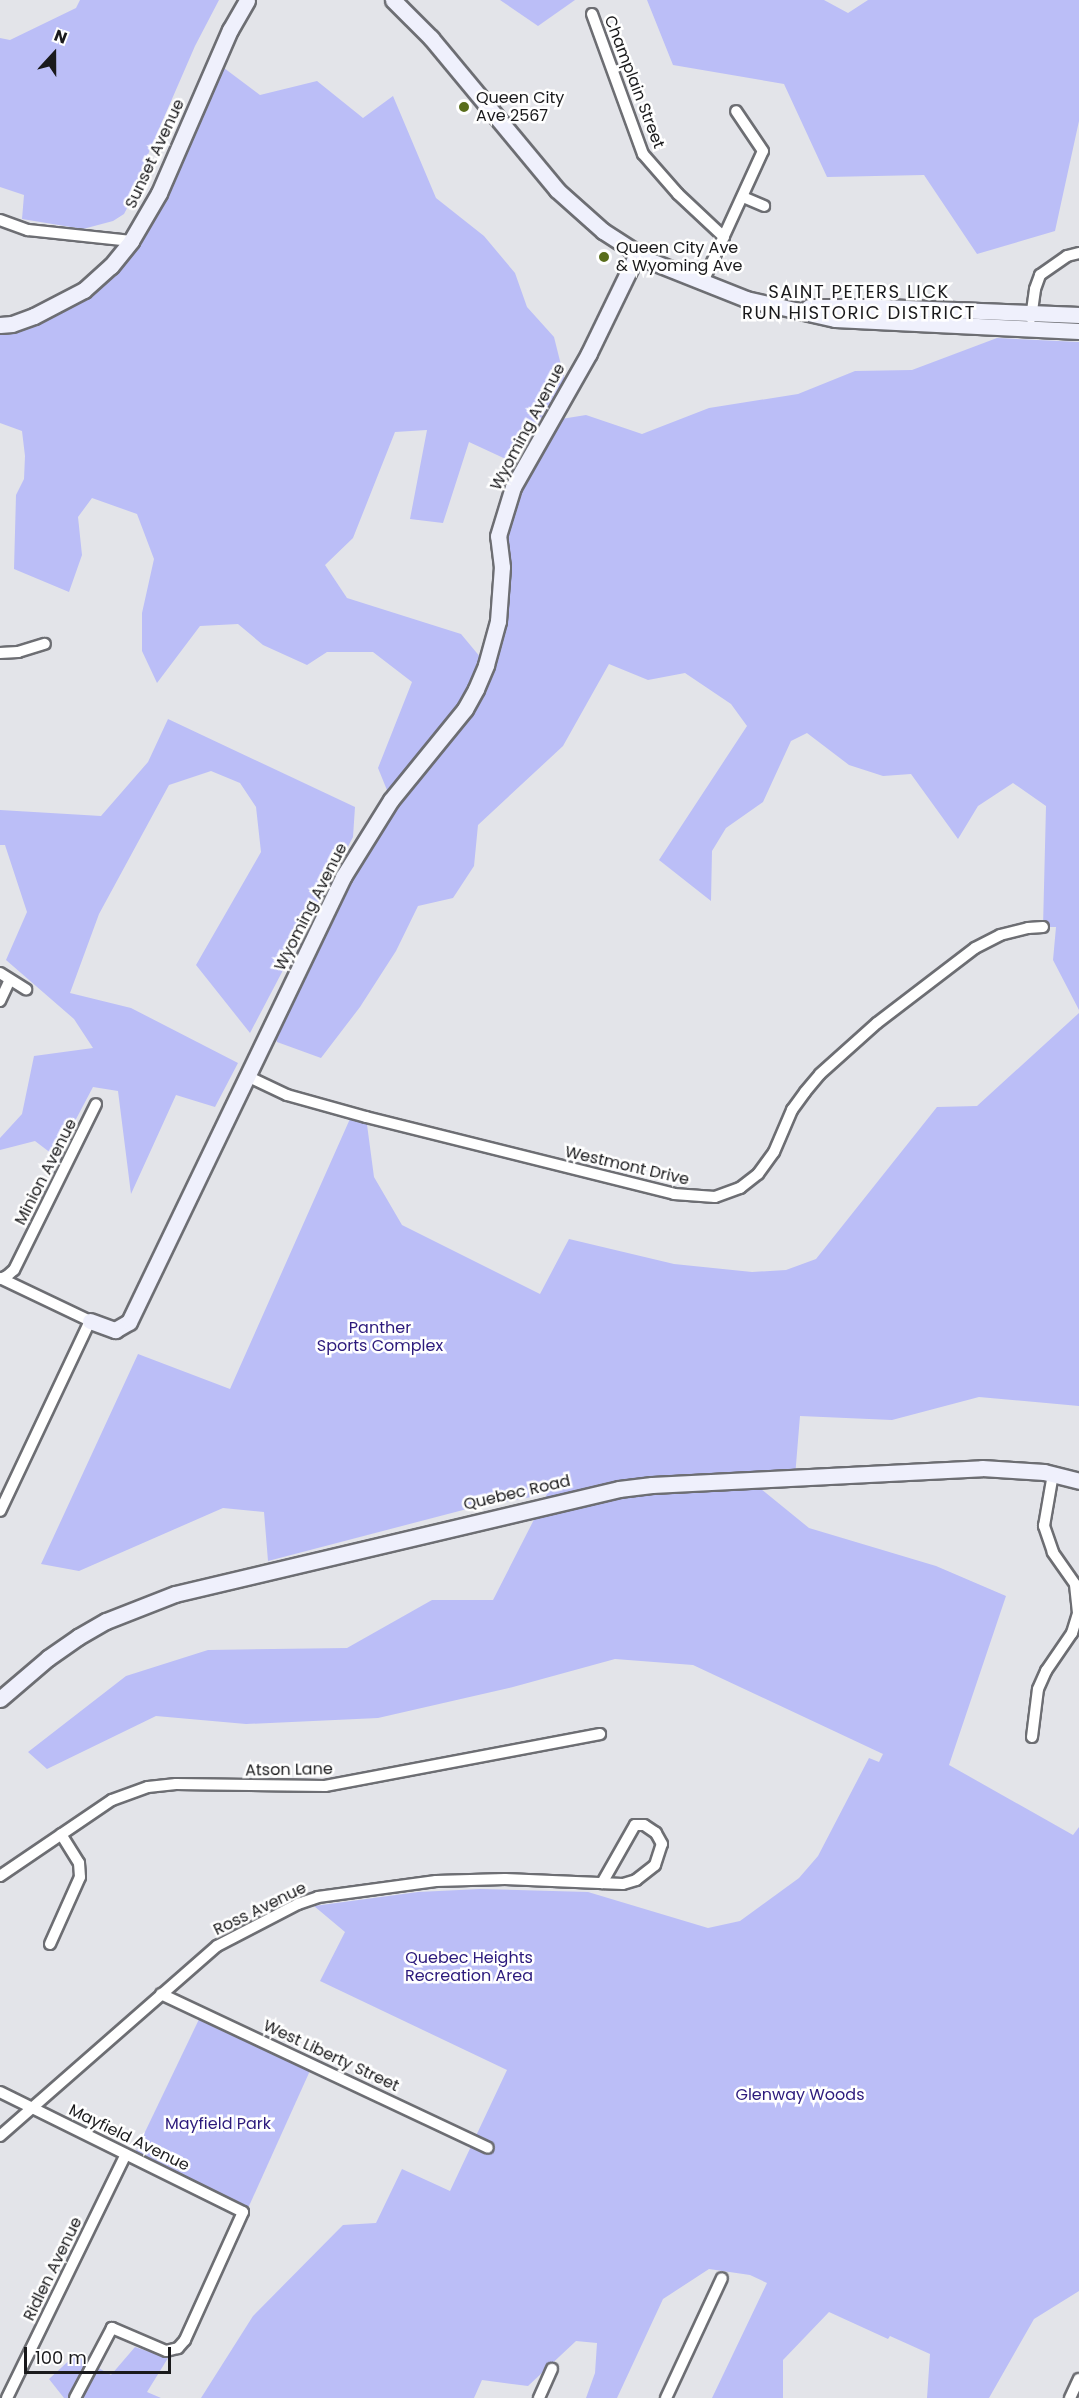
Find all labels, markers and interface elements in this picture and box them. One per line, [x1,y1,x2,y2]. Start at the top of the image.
street label: Champlain Street [600,13,668,151]
north arrow [24,24,84,84]
text: N [51,24,70,50]
place label: Queen City Ave 2567 [476,88,564,126]
street label: Sunset Avenue [121,96,189,212]
marker: Queen City Ave 2567 [457,100,471,114]
place label: Queen City Ave & Wyoming Ave [616,238,742,276]
marker: Queen City Ave & Wyoming Ave [597,250,611,264]
district label: SAINT PETERS LICK RUN HISTORIC DISTRICT [742,282,976,324]
street label: Wyoming Avenue [486,360,570,494]
street label: Wyoming Avenue [271,840,351,974]
street label: Minion Avenue [11,1116,81,1228]
street label: Westmont Drive [563,1142,691,1190]
park label: Panther Sports Complex [317,1318,443,1356]
street label: Quebec Road [462,1471,572,1515]
street label: Atson Lane [245,1760,333,1780]
street label: Ross Avenue [210,1878,310,1940]
park label: Quebec Heights Recreation Area [405,1948,533,1986]
street label: West Liberty Street [260,2016,402,2096]
park label: Glenway Woods [735,2085,865,2105]
street label: Mayfield Avenue [66,2100,192,2176]
park label: Mayfield Park [165,2114,271,2134]
street label: Ridlen Avenue [20,2214,86,2324]
scale bar [27,2335,174,2373]
text: 100 m [35,2345,87,2370]

